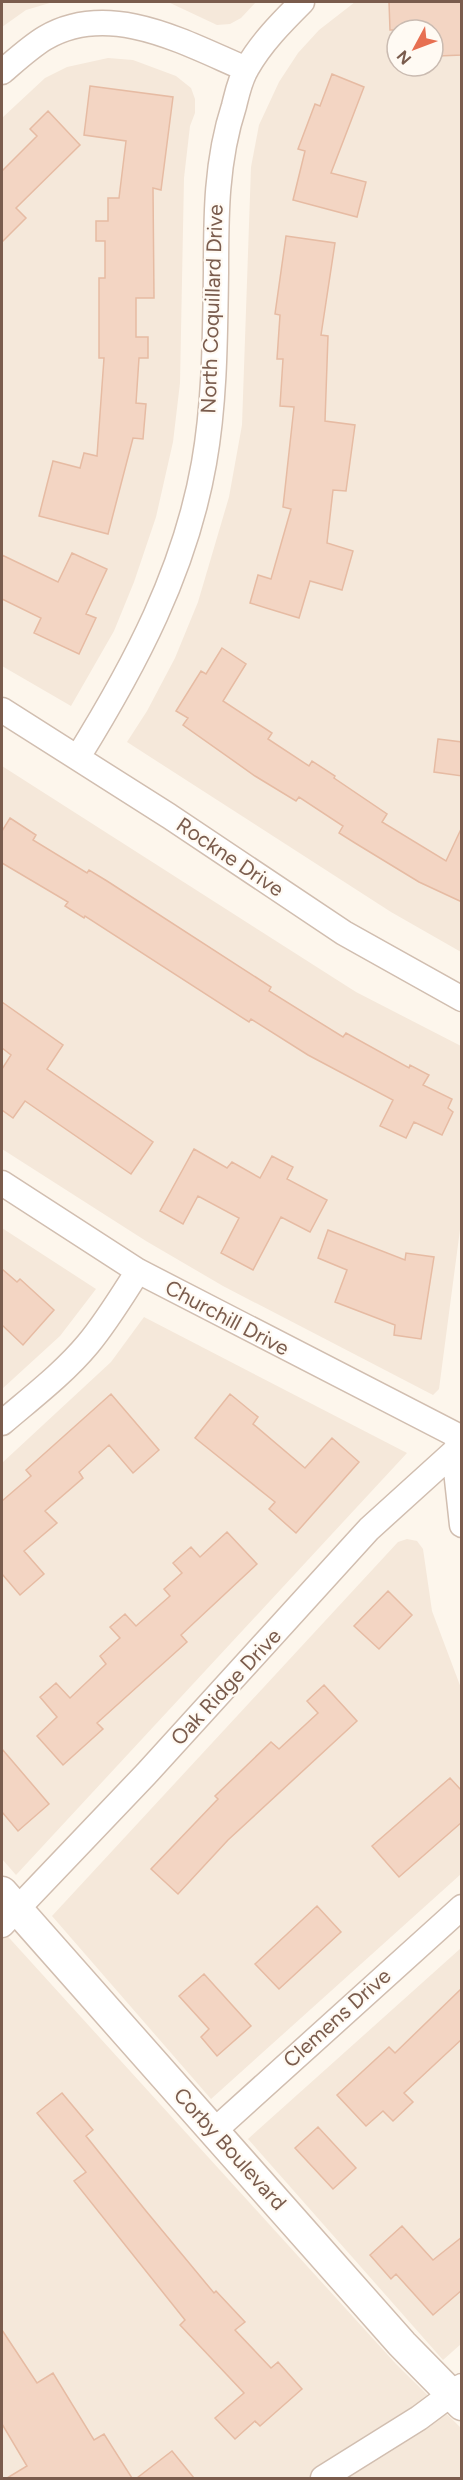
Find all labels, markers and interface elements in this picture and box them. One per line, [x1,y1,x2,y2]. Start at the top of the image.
north arrow [385,18,445,78]
text: N [393,47,415,68]
street label: North Coquillard Drive [195,204,228,414]
street label: Rockne Drive [172,812,289,902]
street label: Churchill Drive [161,1274,293,1361]
street label: Oak Ridge Drive [165,1623,286,1750]
street label: Clemens Drive [278,1963,395,2072]
street label: Corby Boulevard [169,2082,292,2215]

